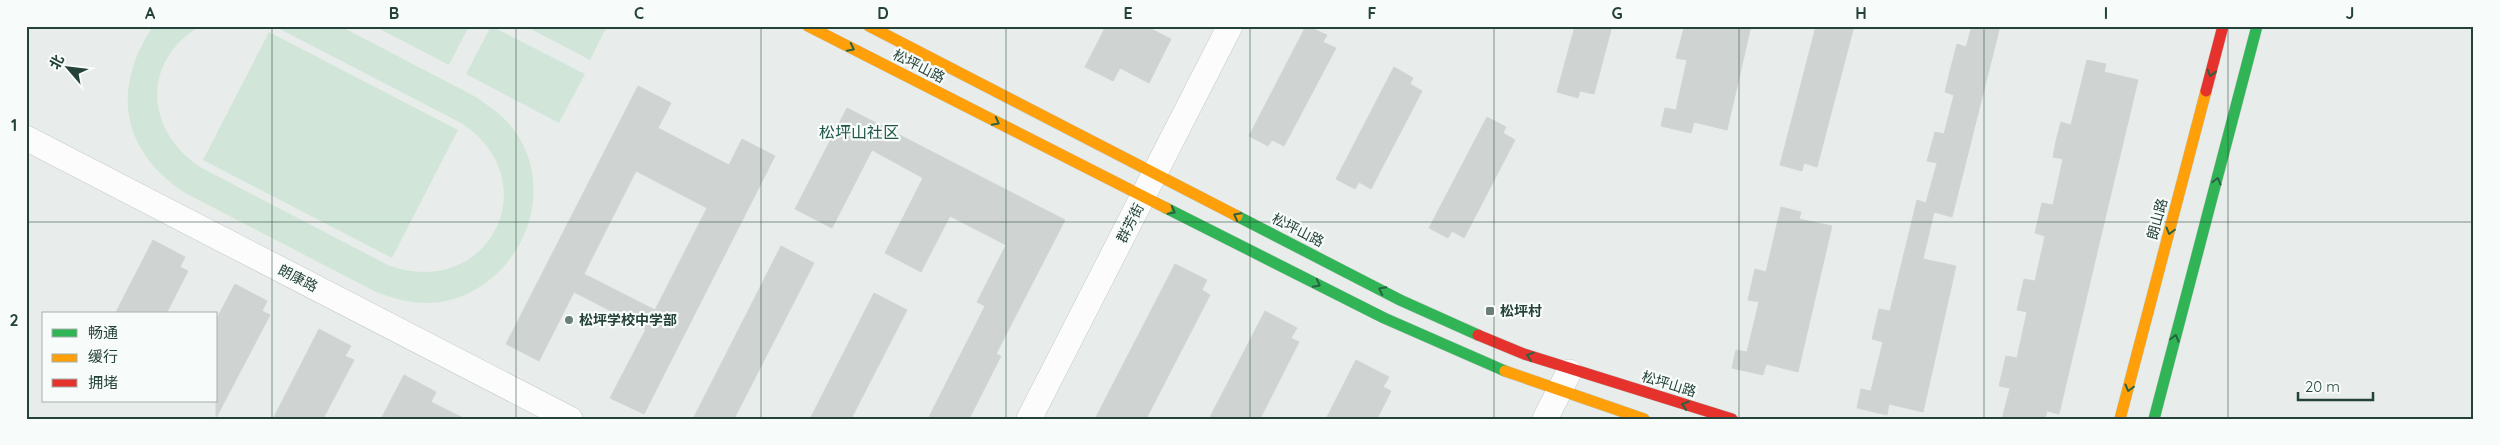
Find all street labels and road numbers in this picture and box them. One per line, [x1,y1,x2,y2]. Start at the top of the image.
street label: 松坪山路 [890,45,948,87]
street label: 朗山路 [2143,196,2171,242]
street label: 群芳街 [1112,200,1148,246]
street label: 松坪山路 [1269,209,1327,251]
street label: 朗康路 [275,260,321,296]
street label: 松坪山路 [1640,367,1698,401]

